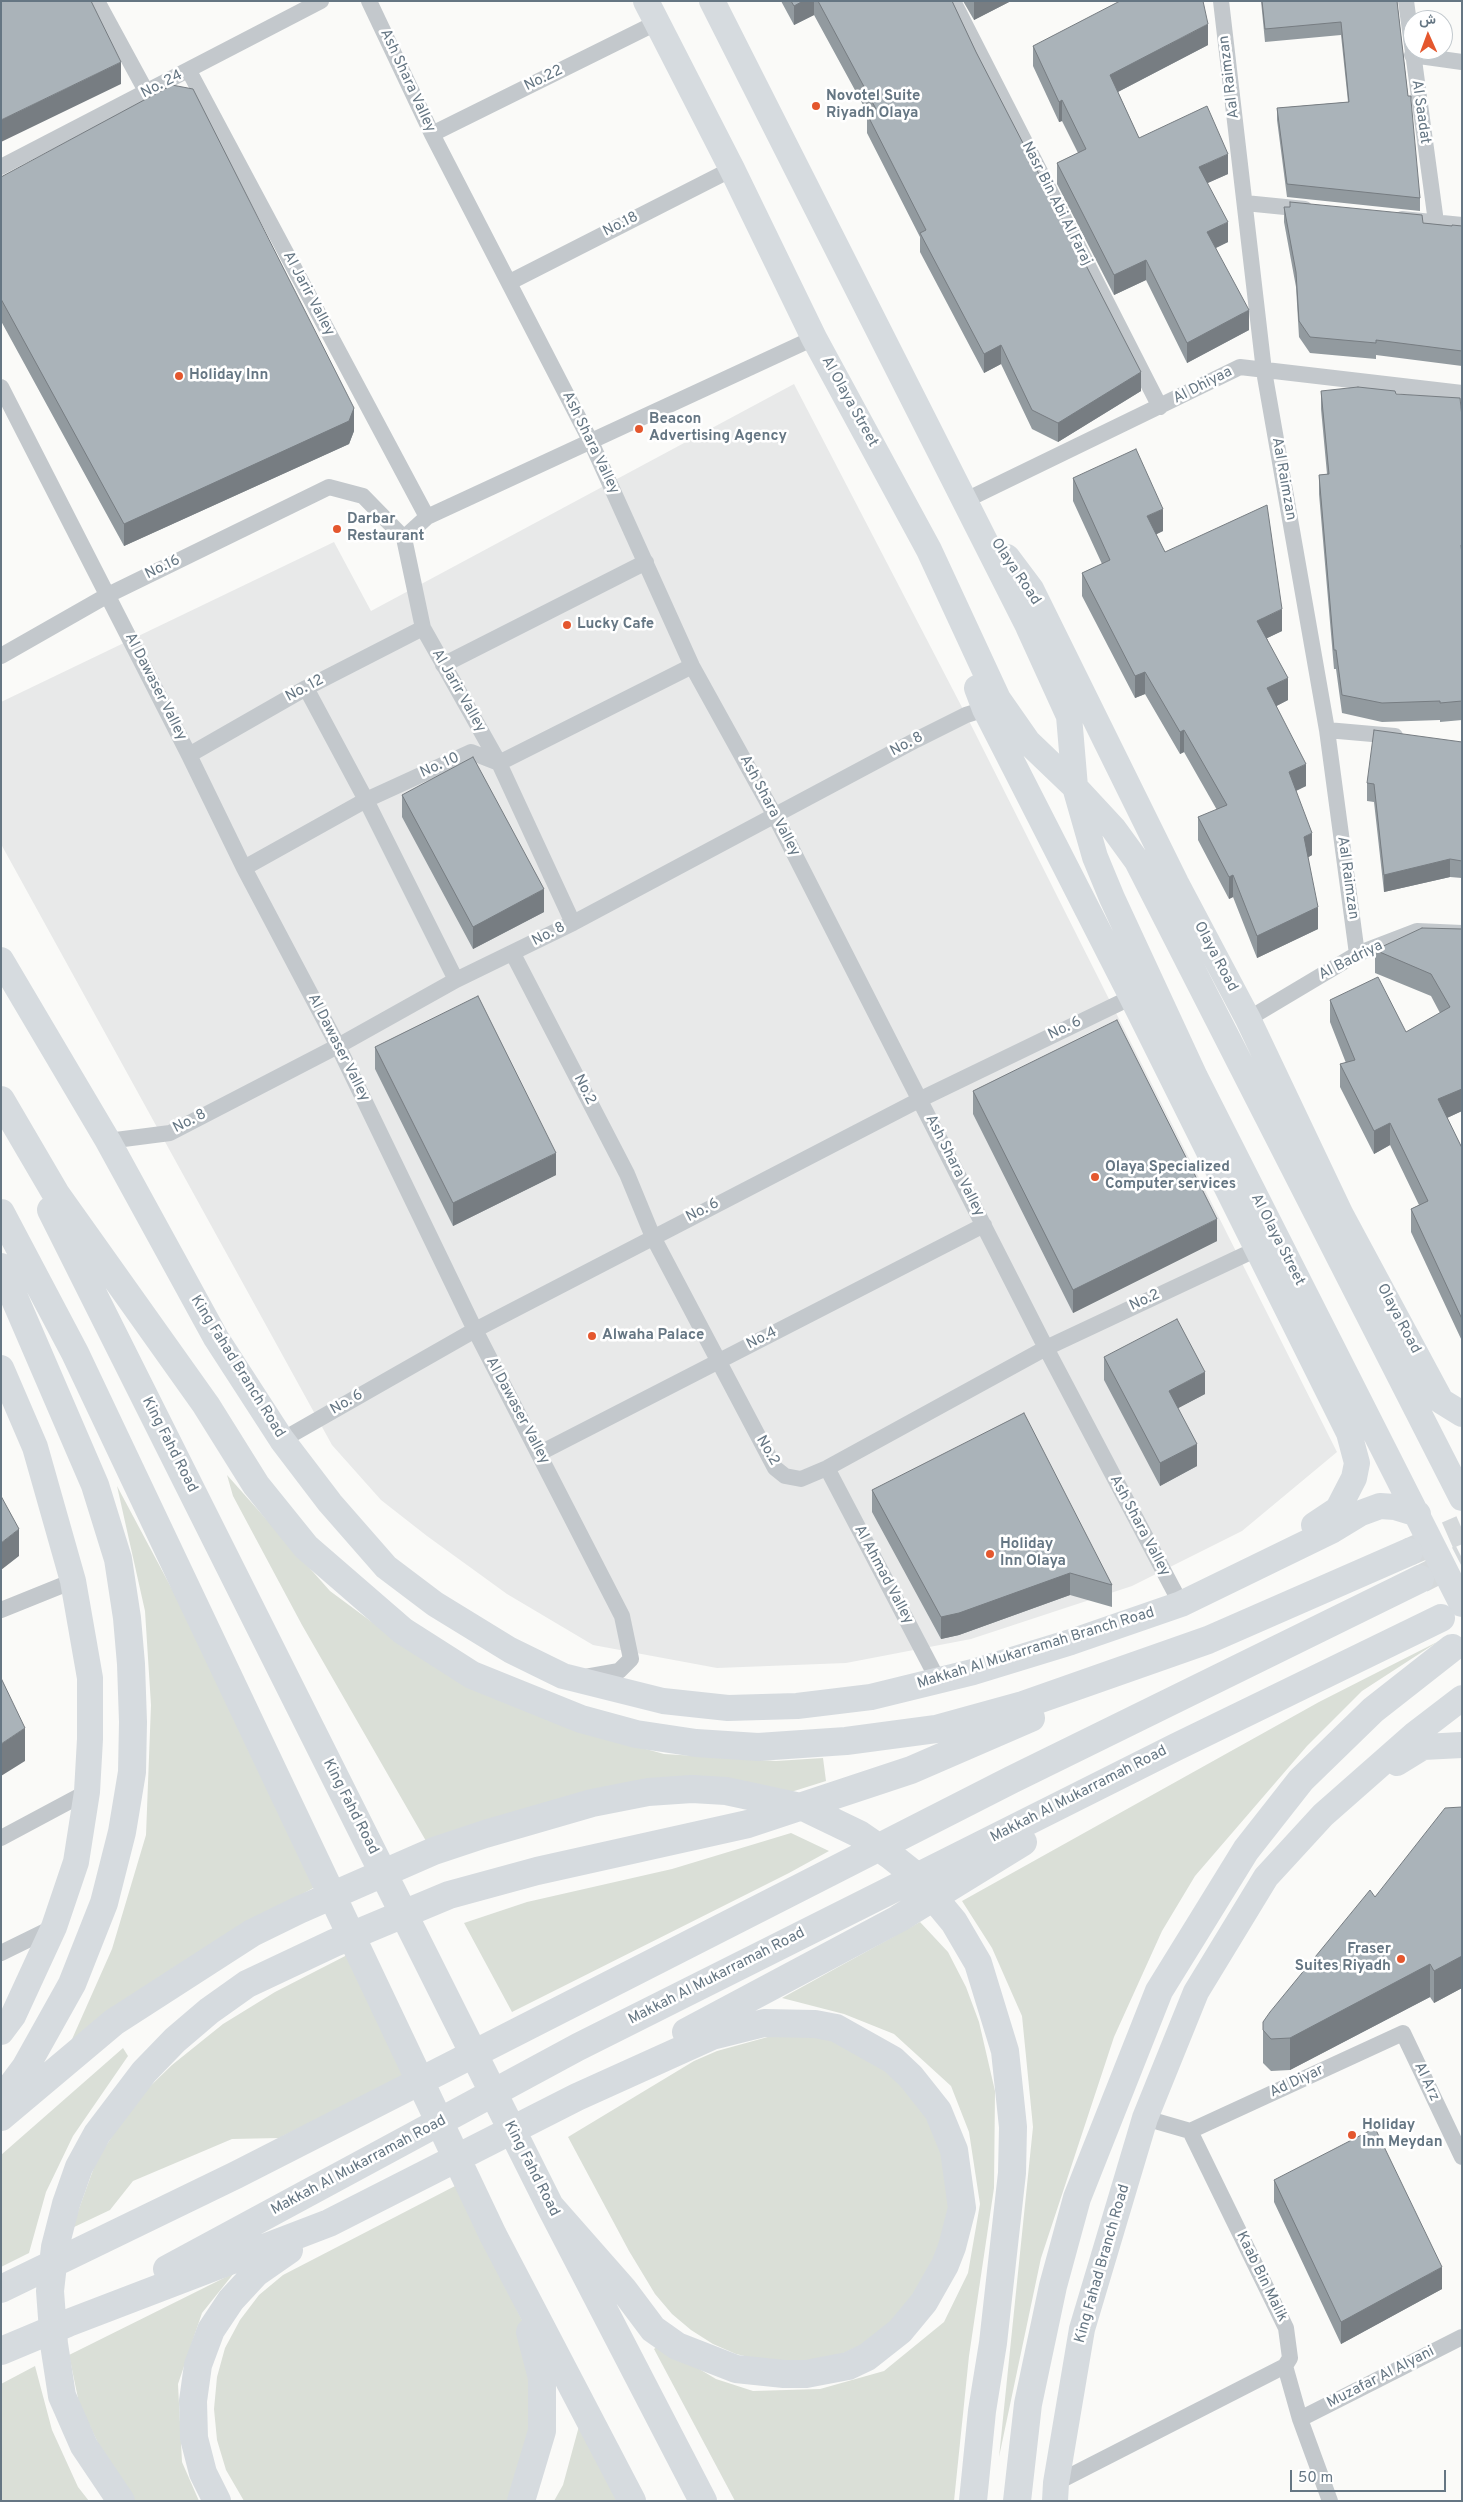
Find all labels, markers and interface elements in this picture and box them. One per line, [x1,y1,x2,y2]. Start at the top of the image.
north arrow [1403,10,1453,60]
text: ش [1419,12,1436,29]
street label: Ash Shara Valley [375,27,439,135]
street label: Aal Raimzan [1216,34,1244,120]
street label: No.22 [522,62,566,96]
street label: No. 24 [138,67,186,103]
street label: Al Saadat [1407,79,1433,145]
place label: Novotel Suite Riyadh Olaya [826,88,920,123]
marker: Novotel Suite Riyadh Olaya [810,100,822,112]
street label: Nasr Bin Abi Al Faraj [1017,139,1095,269]
street label: No.18 [600,209,642,241]
street label: Al Jarir Valley [278,249,338,339]
street label: Al Olaya Street [817,354,881,450]
street label: Al Dhiyaa [1171,364,1235,408]
place label: Holiday Inn [189,367,268,385]
marker: Holiday Inn [173,370,185,382]
street label: Ash Shara Valley [557,389,623,497]
place label: Beacon Advertising Agency [649,411,787,446]
marker: Beacon Advertising Agency [633,423,645,435]
street label: Aal Raimzan [1267,436,1299,522]
place label: Darbar Restaurant [347,511,424,546]
marker: Darbar Restaurant [331,523,343,535]
street label: Olaya Road [986,535,1044,609]
street label: No.16 [142,552,184,584]
place label: Lucky Cafe [577,616,654,634]
marker: Lucky Cafe [561,619,573,631]
street label: Al Dawaser Valley [120,630,190,744]
street label: Al Jarir Valley [427,646,489,736]
street label: No. 12 [283,672,327,706]
street label: No. 8 [887,729,927,761]
street label: No. 10 [418,749,462,783]
street label: Ash Shara Valley [735,752,803,860]
street label: Aal Raimzan [1332,835,1362,921]
street label: No. 8 [529,919,569,951]
street label: Olaya Road [1189,919,1241,995]
street label: Al Badriya [1316,937,1386,985]
street label: Al Dawaser Valley [303,991,373,1105]
street label: No. 6 [1045,1013,1085,1045]
street label: No.2 [569,1072,599,1108]
street label: No. 8 [170,1106,210,1138]
street label: Ash Shara Valley [921,1112,987,1220]
place label: Olaya Specialized Computer services [1105,1159,1236,1194]
marker: Olaya Specialized Computer services [1089,1171,1101,1183]
street label: Al Olaya Street [1246,1191,1308,1289]
street label: No. 6 [683,1195,723,1227]
street label: Olaya Road [1372,1281,1424,1357]
street label: No.2 [1127,1286,1163,1316]
street label: King Fahad Branch Road [186,1293,288,1441]
street label: No.4 [744,1324,780,1354]
place label: Alwaha Palace [602,1327,704,1345]
marker: Alwaha Palace [586,1330,598,1342]
street label: Al Dawaser Valley [481,1354,553,1468]
street label: No. 6 [327,1387,367,1419]
street label: King Fahd Road [137,1394,201,1496]
street label: No.2 [751,1433,783,1469]
street label: Ash Shara Valley [1105,1472,1173,1580]
street label: Al Ahmad Valley [849,1522,917,1628]
place label: Holiday Inn Olaya [1000,1536,1066,1571]
marker: Holiday Inn Olaya [984,1548,996,1560]
street label: Makkah Al Mukarramah Branch Road [915,1604,1157,1694]
street label: Makkah Al Mukarramah Road [988,1743,1170,1847]
street label: King Fahd Road [318,1756,382,1858]
street label: Makkah Al Mukarramah Road [626,1925,808,2029]
place label: Fraser Suites Riyadh [1295,1941,1391,1976]
marker: Fraser Suites Riyadh [1395,1953,1407,1965]
street label: Al Arz [1409,2060,1443,2104]
street label: Ad Diyar [1267,2062,1327,2102]
street label: Makkah Al Mukarramah Road [268,2112,450,2220]
place label: Holiday Inn Meydan [1362,2117,1443,2152]
street label: King Fahd Road [499,2118,563,2220]
marker: Holiday Inn Meydan [1346,2129,1358,2141]
street label: King Fahad Branch Road [1072,2183,1134,2345]
street label: Kaab Bin Malik [1231,2229,1291,2325]
street label: Muzafar Al Alyani [1324,2343,1438,2413]
scale bar [1293,2460,1449,2492]
text: 50 m [1298,2469,1333,2488]

